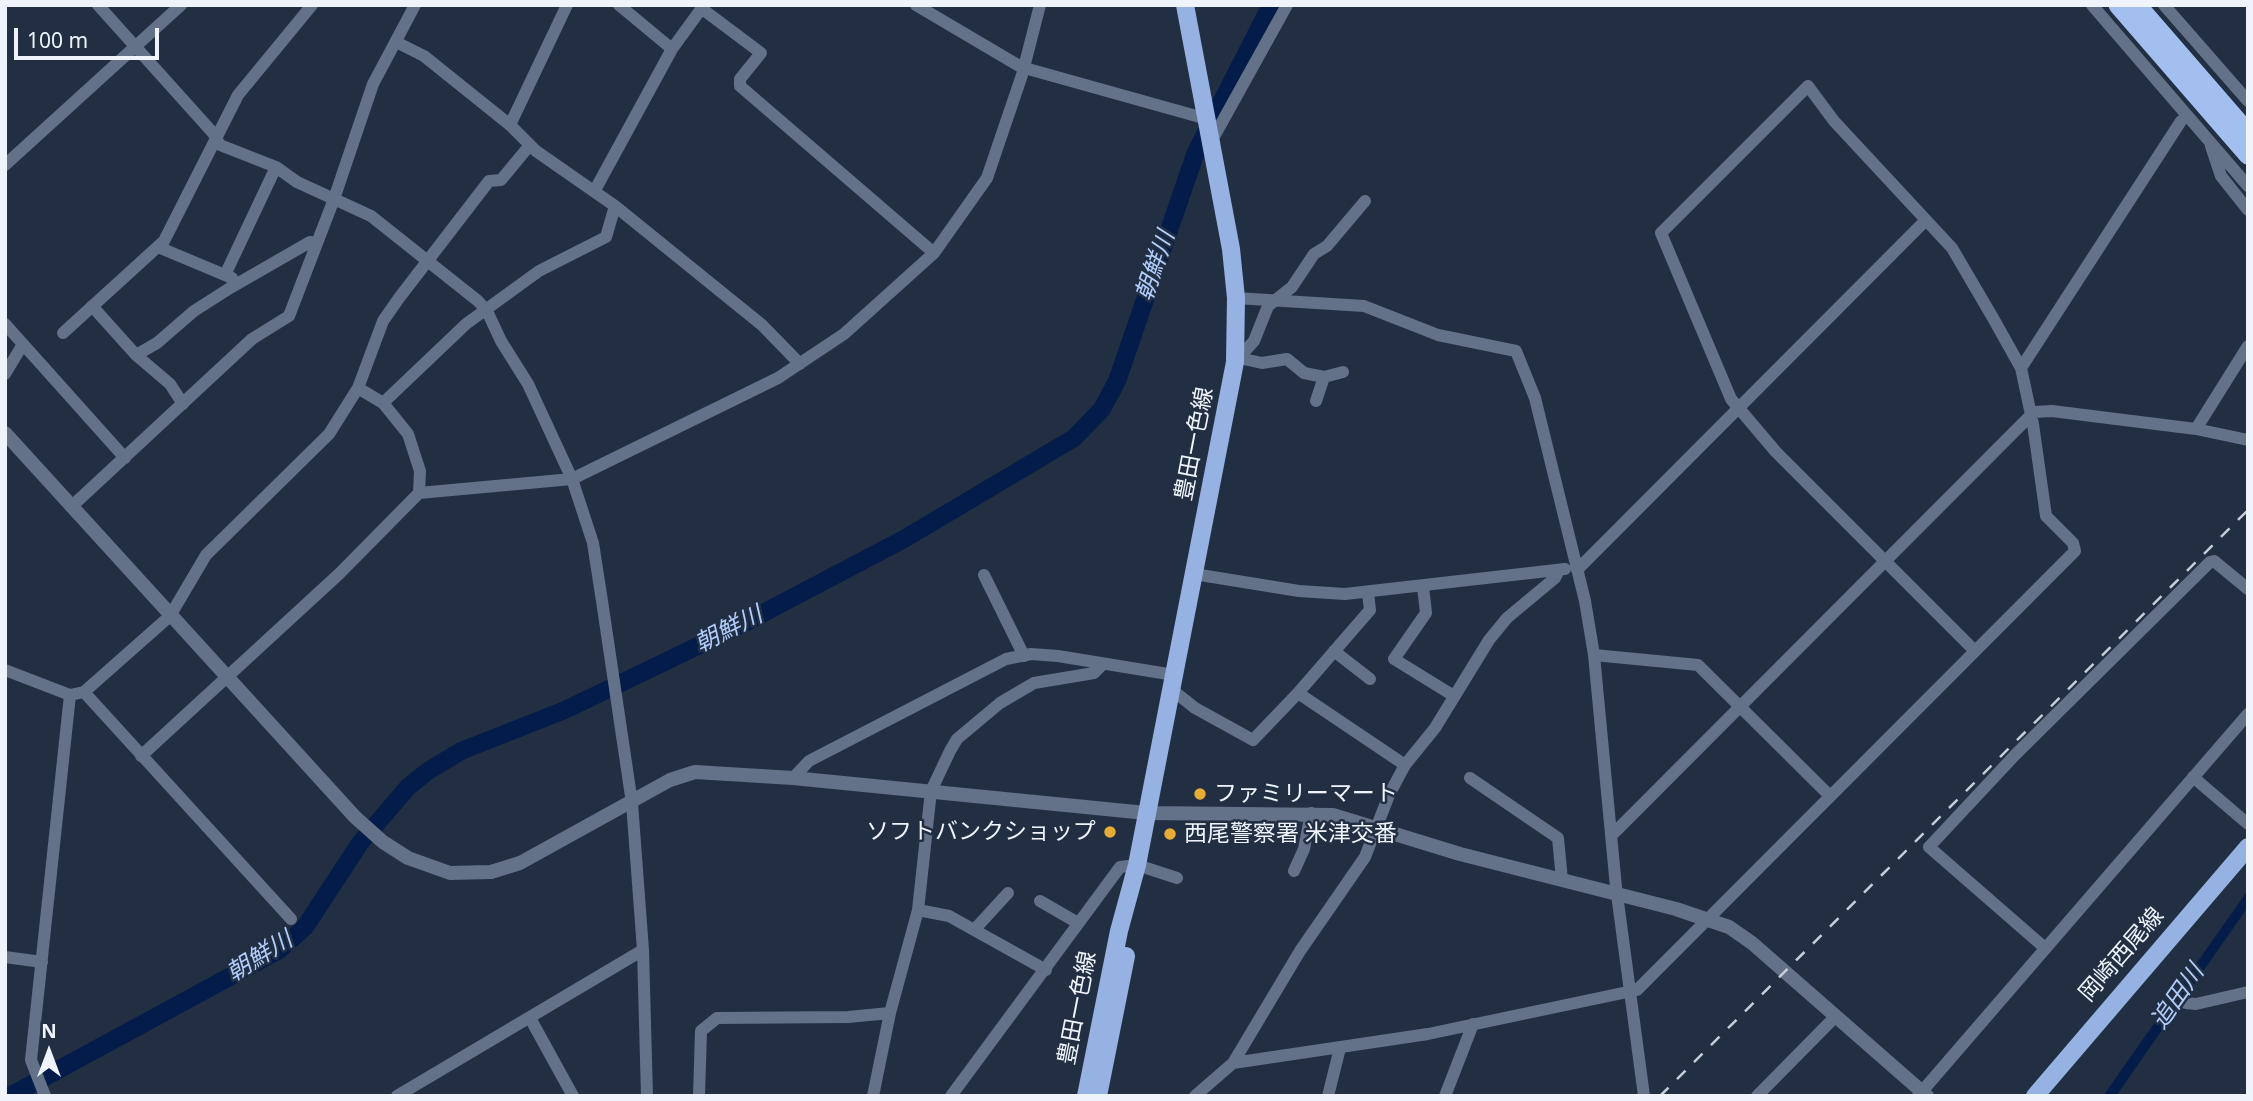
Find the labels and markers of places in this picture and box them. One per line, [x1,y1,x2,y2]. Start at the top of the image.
place label: ファミリーマート [1214,780,1398,808]
marker: ファミリーマート [1192,786,1208,802]
place label: ソフトバンクショップ [866,818,1096,846]
place label: 西尾警察署 米津交番 [1184,820,1397,848]
marker: ソフトバンクショップ [1102,824,1118,840]
marker: 西尾警察署 米津交番 [1162,826,1178,842]

